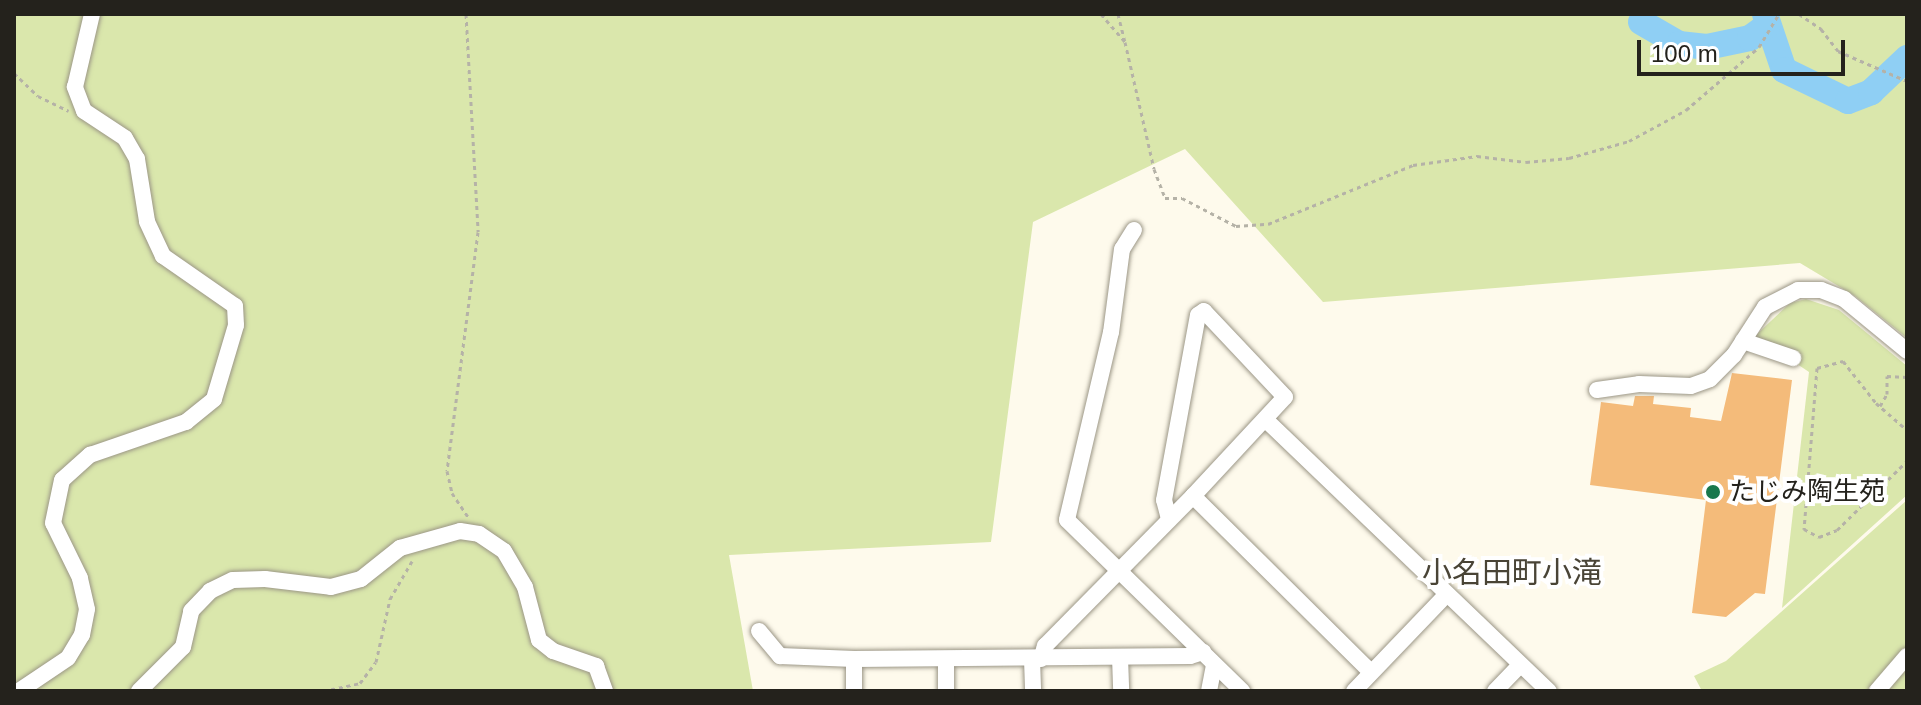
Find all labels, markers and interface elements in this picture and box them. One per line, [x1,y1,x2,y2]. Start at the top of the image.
scale bar [1641,24,1849,74]
text: 100 m [1651,40,1718,67]
place label: たじみ陶生苑 [1729,476,1885,508]
marker: たじみ陶生苑 [1704,483,1722,501]
district label: 小名田町小滝 [1422,555,1602,591]

